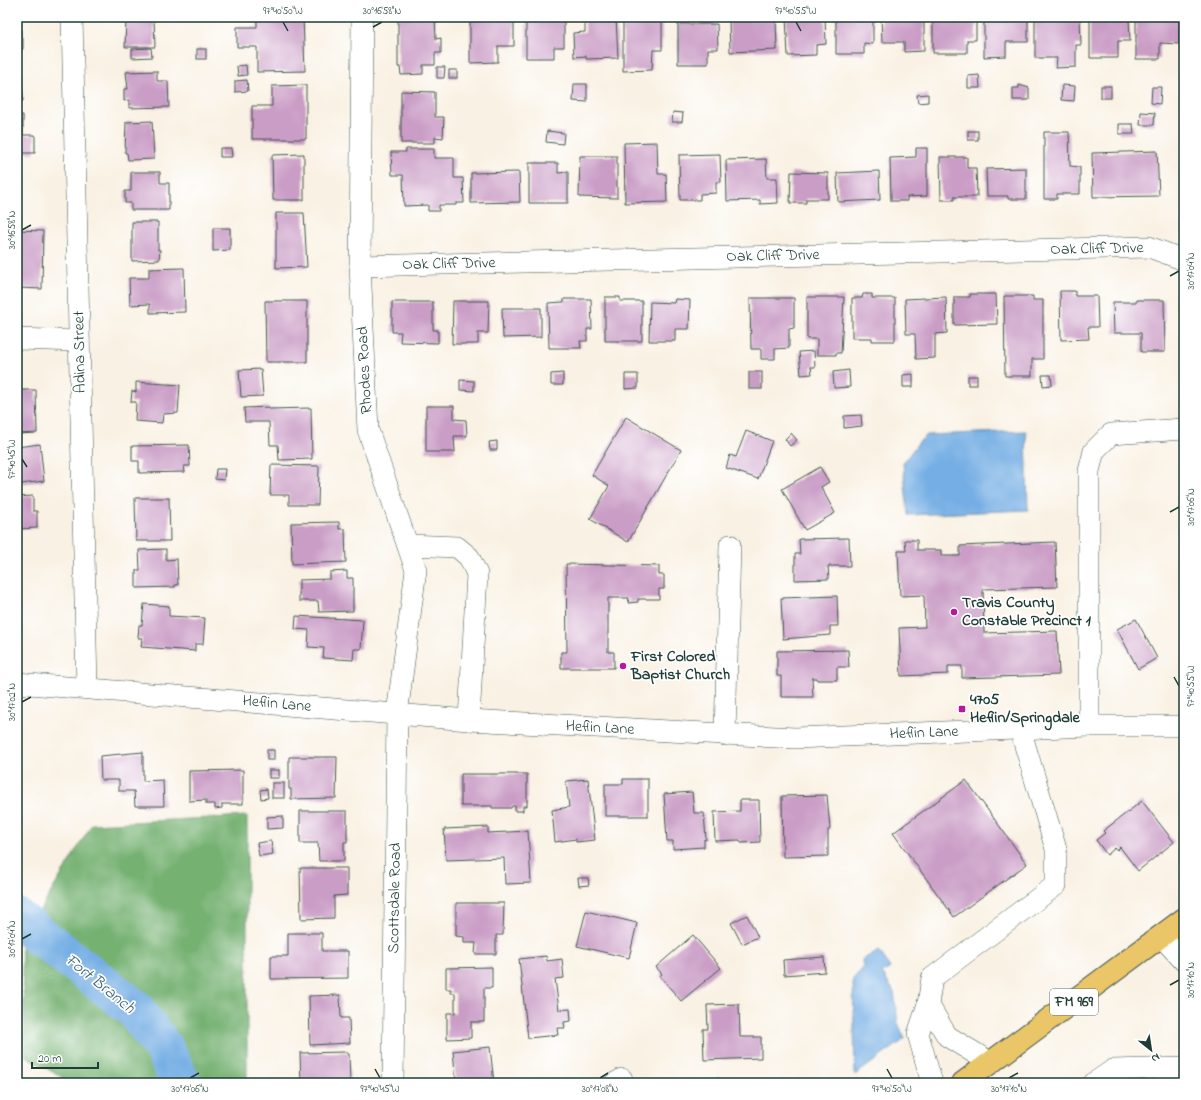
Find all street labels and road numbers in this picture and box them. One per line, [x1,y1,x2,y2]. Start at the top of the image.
street label: Oak Cliff Drive [1050,236,1145,262]
street label: Oak Cliff Drive [726,243,821,269]
street label: Oak Cliff Drive [402,251,497,277]
street label: Adina Street [67,310,93,393]
street label: Rhodes Road [351,325,379,415]
street label: Heflin Lane [242,689,313,719]
street label: Heflin Lane [565,714,636,742]
street label: Heflin Lane [889,720,960,746]
street label: Scottsdale Road [382,842,408,954]
road number: FM 969 [1050,989,1098,1015]

